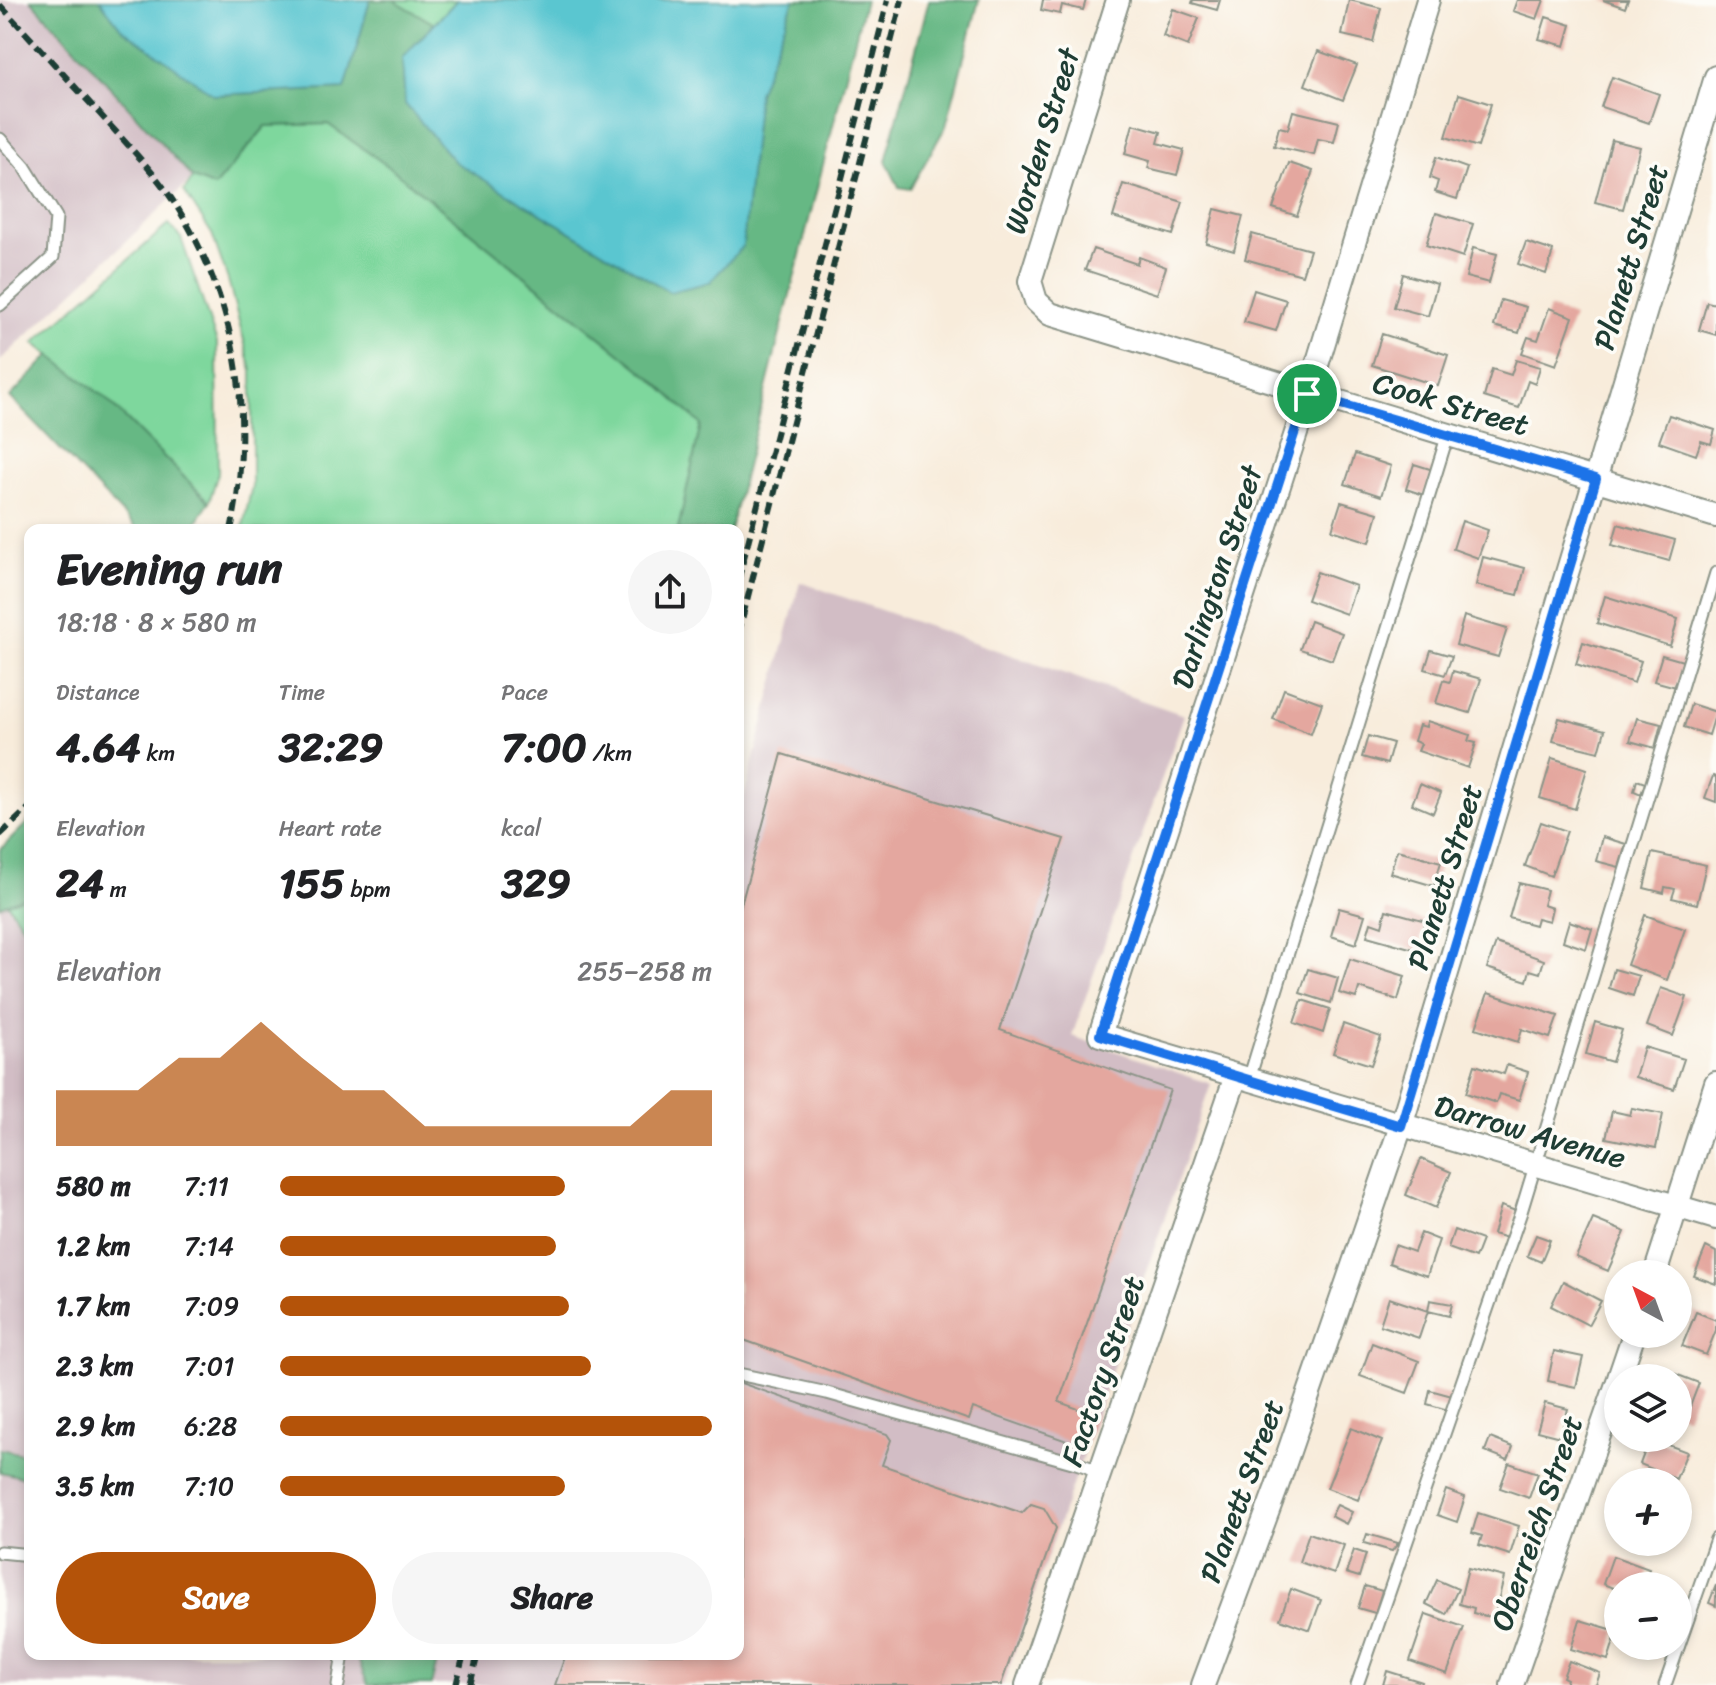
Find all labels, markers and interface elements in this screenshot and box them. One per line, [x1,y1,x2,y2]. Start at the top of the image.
street label: Worden Street [988,39,1096,241]
street label: Planett Street [1577,157,1685,357]
street label: Cook Street [1367,356,1535,452]
pin [1273,360,1341,428]
icon: arrive [1285,372,1329,416]
street label: Darlington Street [1155,456,1279,696]
text: Evening run [56,530,282,608]
button: share [628,550,712,634]
text: 18:18 · 8 × 580 m [56,599,256,645]
text: Distance [56,673,140,712]
text: Time [279,673,325,712]
text: Pace [501,673,548,712]
text: 4.64 [56,712,141,783]
text: 32:29 [279,712,383,783]
text: 7:00 [501,712,587,783]
text: km [141,734,175,773]
text: /km [587,734,632,773]
street label: Planett Street [1391,777,1499,977]
text: Elevation [56,809,145,848]
text: Heart rate [279,809,382,848]
text: kcal [501,809,541,848]
text: 24 [56,848,104,919]
text: 155 [279,848,345,919]
text: 329 [501,848,571,919]
text: m [104,870,127,909]
text: bpm [345,870,391,909]
text: Elevation [56,948,161,994]
text: 255–258 m [577,948,712,994]
street label: Darrow Avenue [1428,1079,1632,1185]
text: 580 m [56,1163,131,1209]
text: 7:11 [184,1163,229,1209]
text: 1.2 km [56,1223,131,1269]
text: 7:14 [184,1223,234,1269]
north arrow [1604,1260,1692,1348]
map controls [1604,1260,1692,1660]
street label: Factory Street [1045,1268,1161,1474]
text: 1.7 km [56,1283,130,1329]
text: 7:09 [184,1283,239,1329]
text: 2.3 km [56,1343,134,1389]
text: 7:01 [184,1343,234,1389]
button: layers [1604,1364,1692,1452]
street label: Planett Street [1184,1391,1300,1591]
text: 2.9 km [56,1403,135,1449]
text: 6:28 [184,1403,237,1449]
street label: Oberreich Street [1475,1408,1599,1638]
text: 3.5 km [56,1463,135,1509]
text: 7:10 [184,1463,234,1509]
button: + [1604,1468,1692,1556]
button: Save [56,1552,376,1644]
button: Share [392,1552,712,1644]
button: − [1604,1572,1692,1660]

